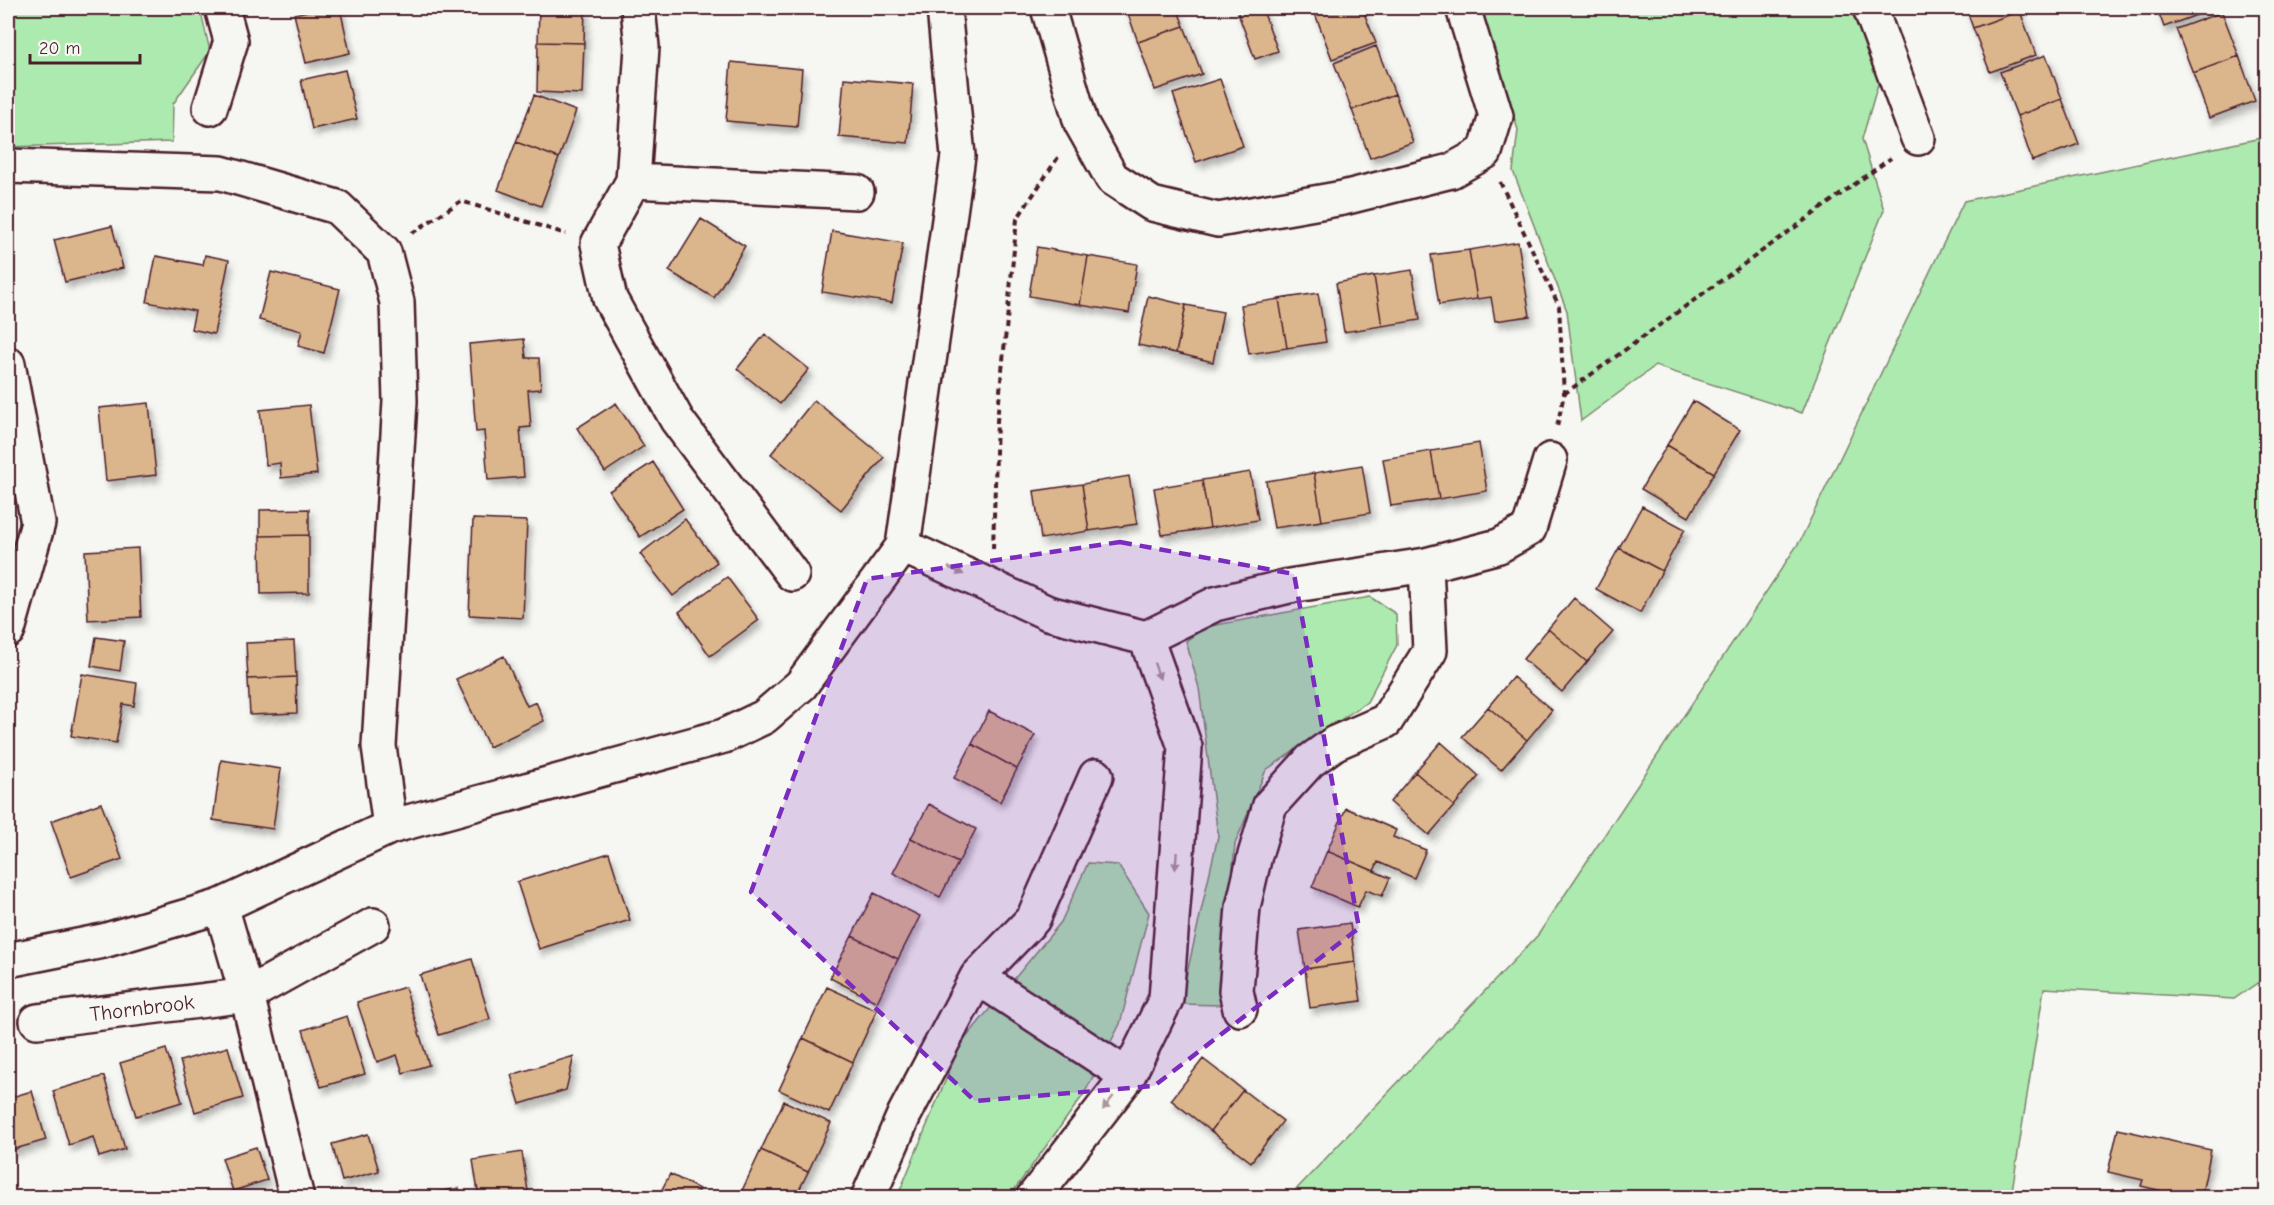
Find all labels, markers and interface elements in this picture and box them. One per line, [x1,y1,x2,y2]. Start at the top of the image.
scale bar [30,27,140,65]
text: 20 m [39,38,80,59]
one-way arrow [947,566,965,576]
one-way arrow [1153,662,1163,680]
one-way arrow [1172,852,1181,871]
street label: Thornbrook [88,990,196,1026]
one-way arrow [1101,1095,1114,1111]

